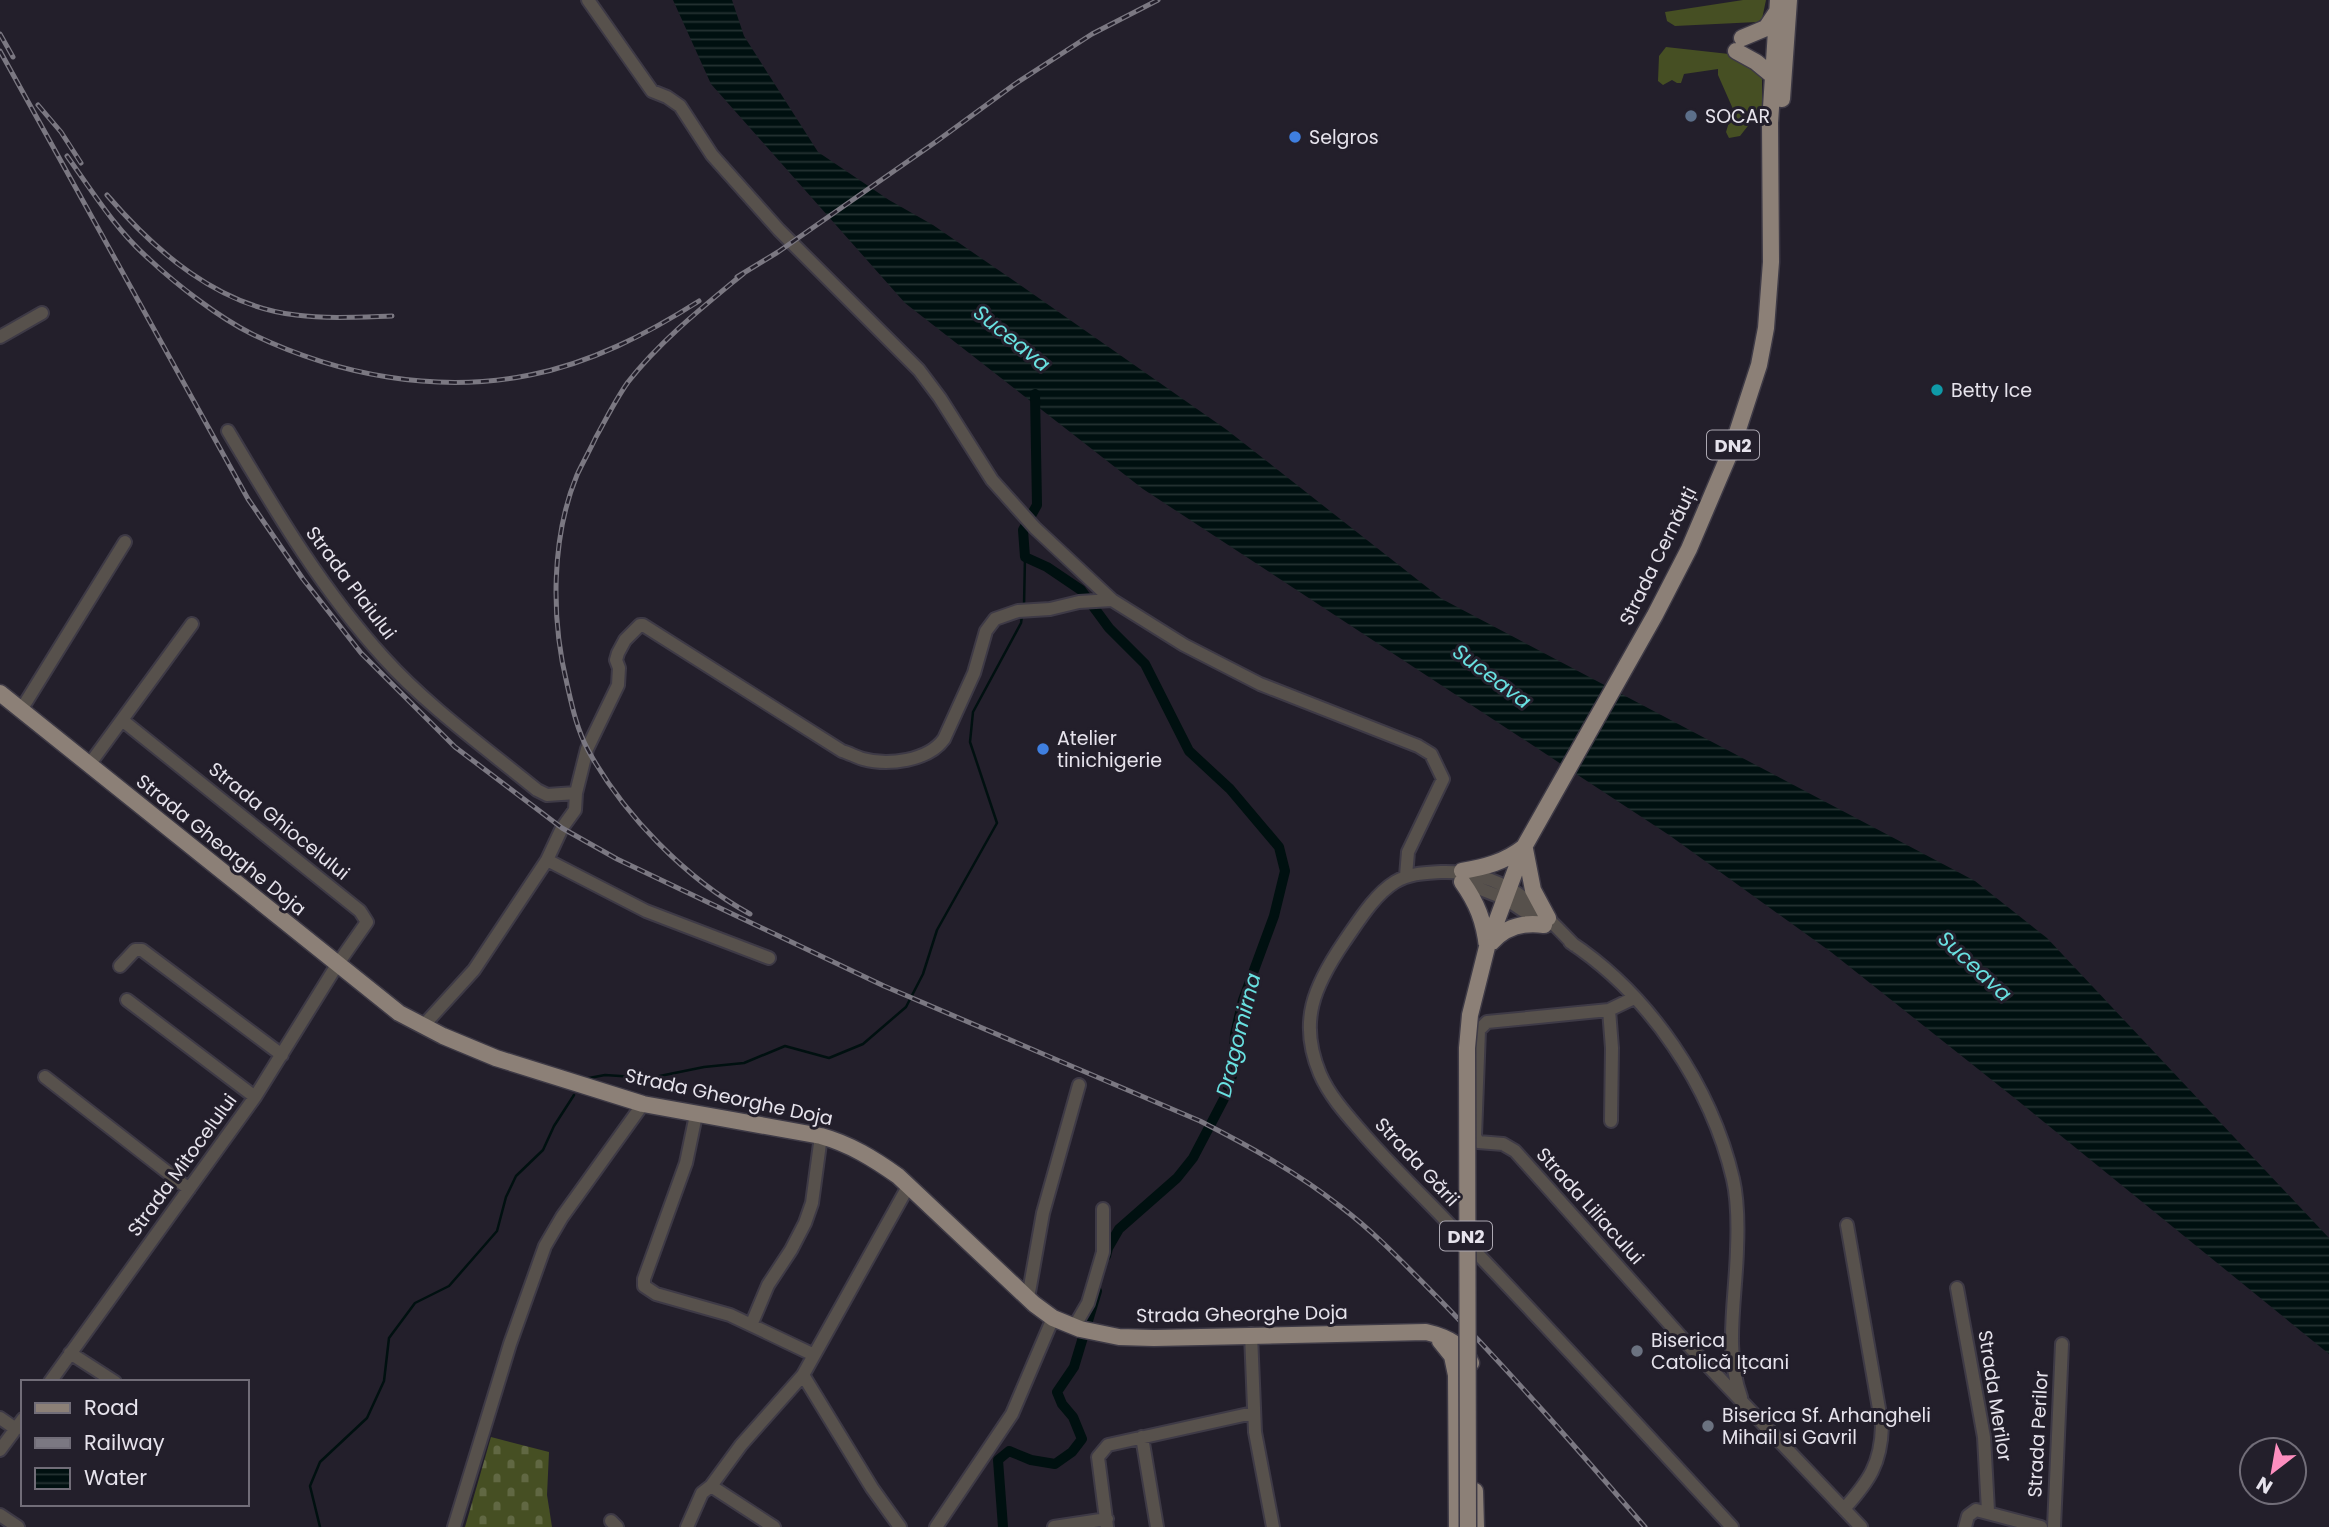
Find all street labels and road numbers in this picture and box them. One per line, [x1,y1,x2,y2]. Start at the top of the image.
road number: DN2 [1707,430,1759,460]
street label: Strada Cernăuți [1613,482,1703,630]
street label: Strada Plaiului [299,521,403,645]
street label: Strada Ghiocelului [203,756,355,886]
street label: Strada Gheorghe Doja [130,768,312,922]
street label: Strada Gheorghe Doja [623,1062,835,1132]
street label: Strada Mitocelului [121,1088,243,1242]
street label: Strada Gării [1369,1112,1465,1212]
street label: Strada Liliacului [1530,1142,1650,1270]
road number: DN2 [1440,1222,1492,1251]
street label: Strada Gheorghe Doja [1136,1299,1348,1329]
street label: Strada Merilor [1971,1328,2019,1464]
street label: Strada Perilor [2021,1370,2055,1498]

